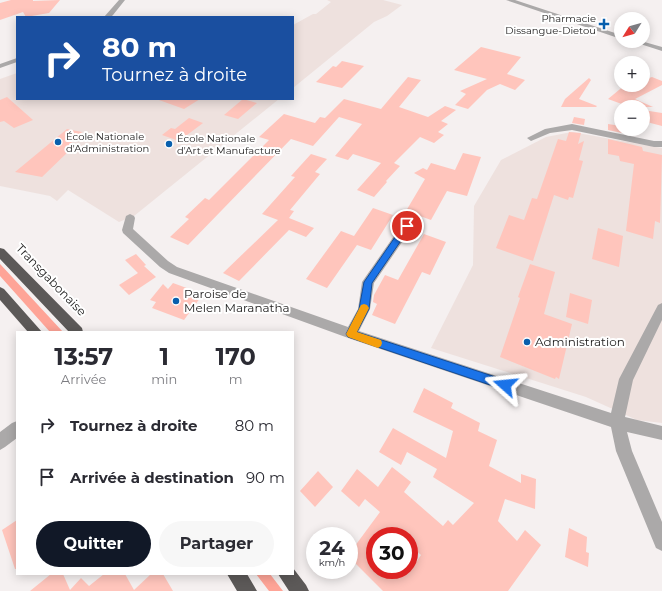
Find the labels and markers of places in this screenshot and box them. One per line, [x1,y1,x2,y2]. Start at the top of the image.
place label: Pharmacie Dissangue-Dietou [505,12,596,37]
marker: Pharmacie Dissangue-Dietou [599,19,609,29]
place label: École Nationale d'Administration [66,130,149,155]
place label: École Nationale d'Art et Manufacture [177,132,281,157]
marker: École Nationale d'Administration [53,137,63,147]
marker: École Nationale d'Art et Manufacture [164,139,174,149]
pin [390,209,424,243]
place label: Paroise de Melen Maranatha [184,286,290,315]
marker: Paroise de Melen Maranatha [171,296,181,306]
place label: Administration [535,334,625,349]
marker: Administration [522,337,532,347]

